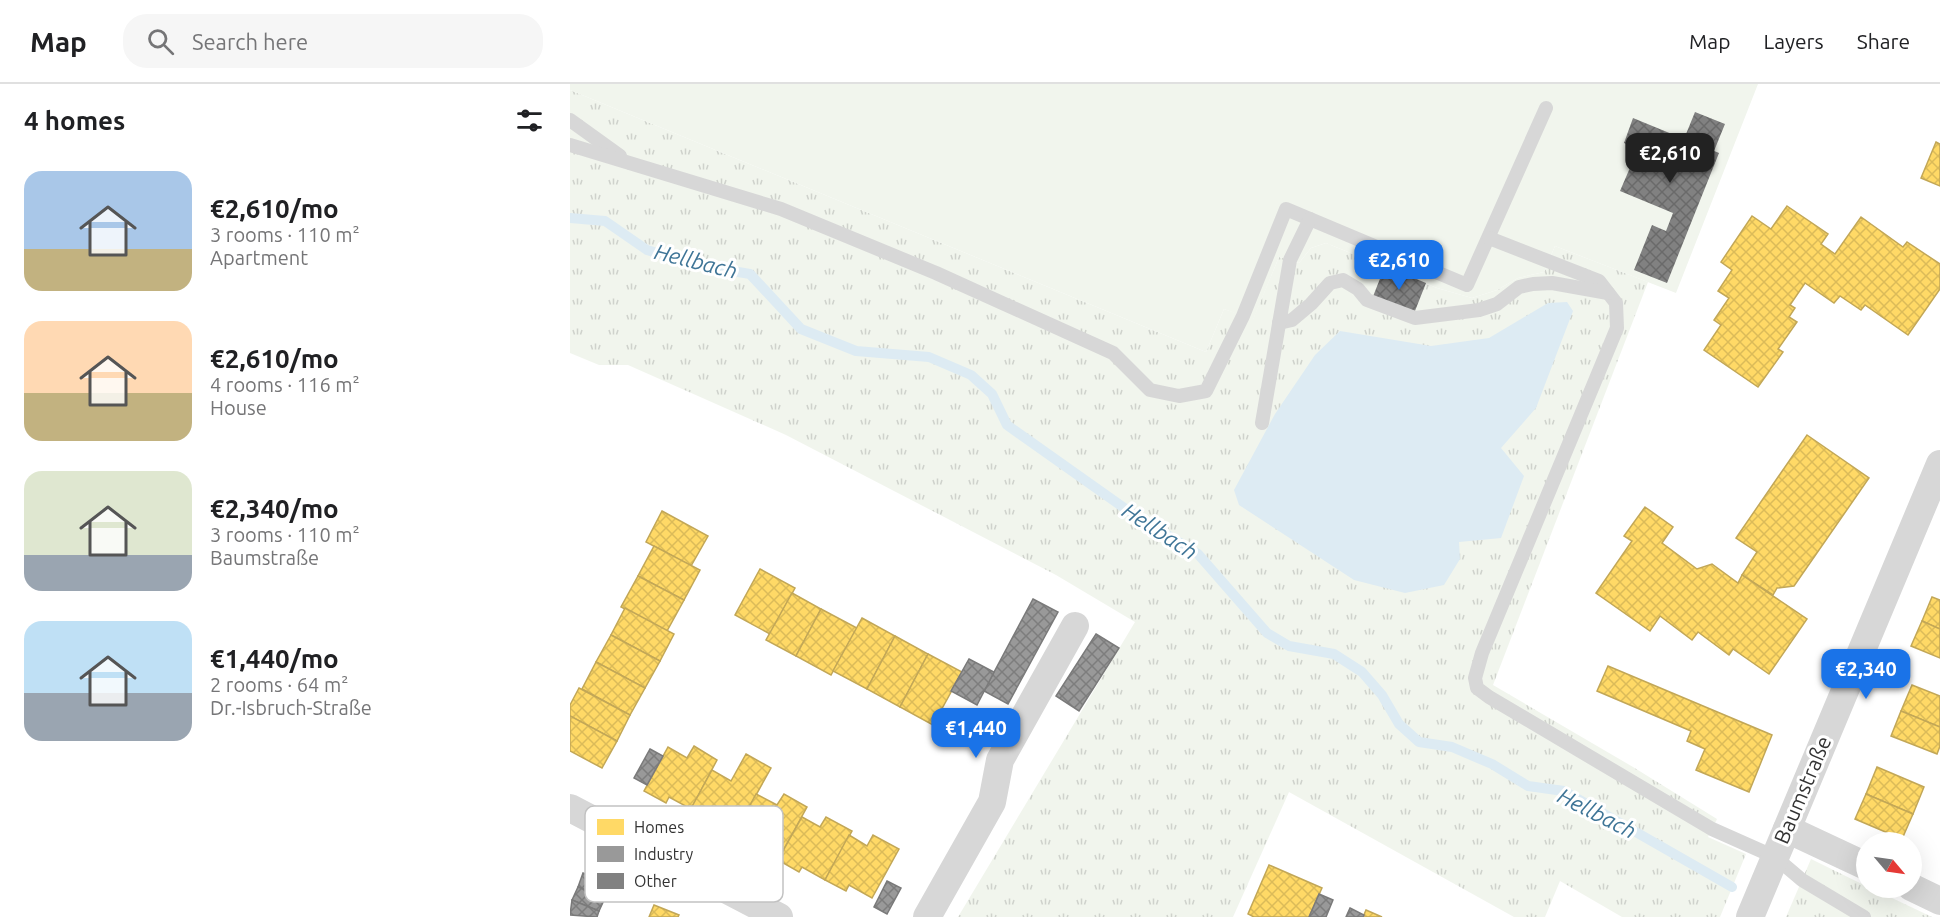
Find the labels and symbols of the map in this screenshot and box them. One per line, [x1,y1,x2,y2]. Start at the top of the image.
pin: €2,610 [1621,133,1719,184]
water label: Hellbach [652,238,740,283]
pin: €2,610 [1350,240,1448,291]
water label: Hellbach [1118,497,1203,564]
pin: €2,340 [1817,649,1915,700]
pin: €1,440 [927,708,1025,759]
street label: Baumstraße [1769,732,1836,847]
water label: Hellbach [1554,782,1641,843]
legend [585,806,783,902]
text: Homes [634,818,684,836]
north arrow [1856,832,1922,898]
text: Industry [634,845,693,863]
text: Other [634,872,677,890]

